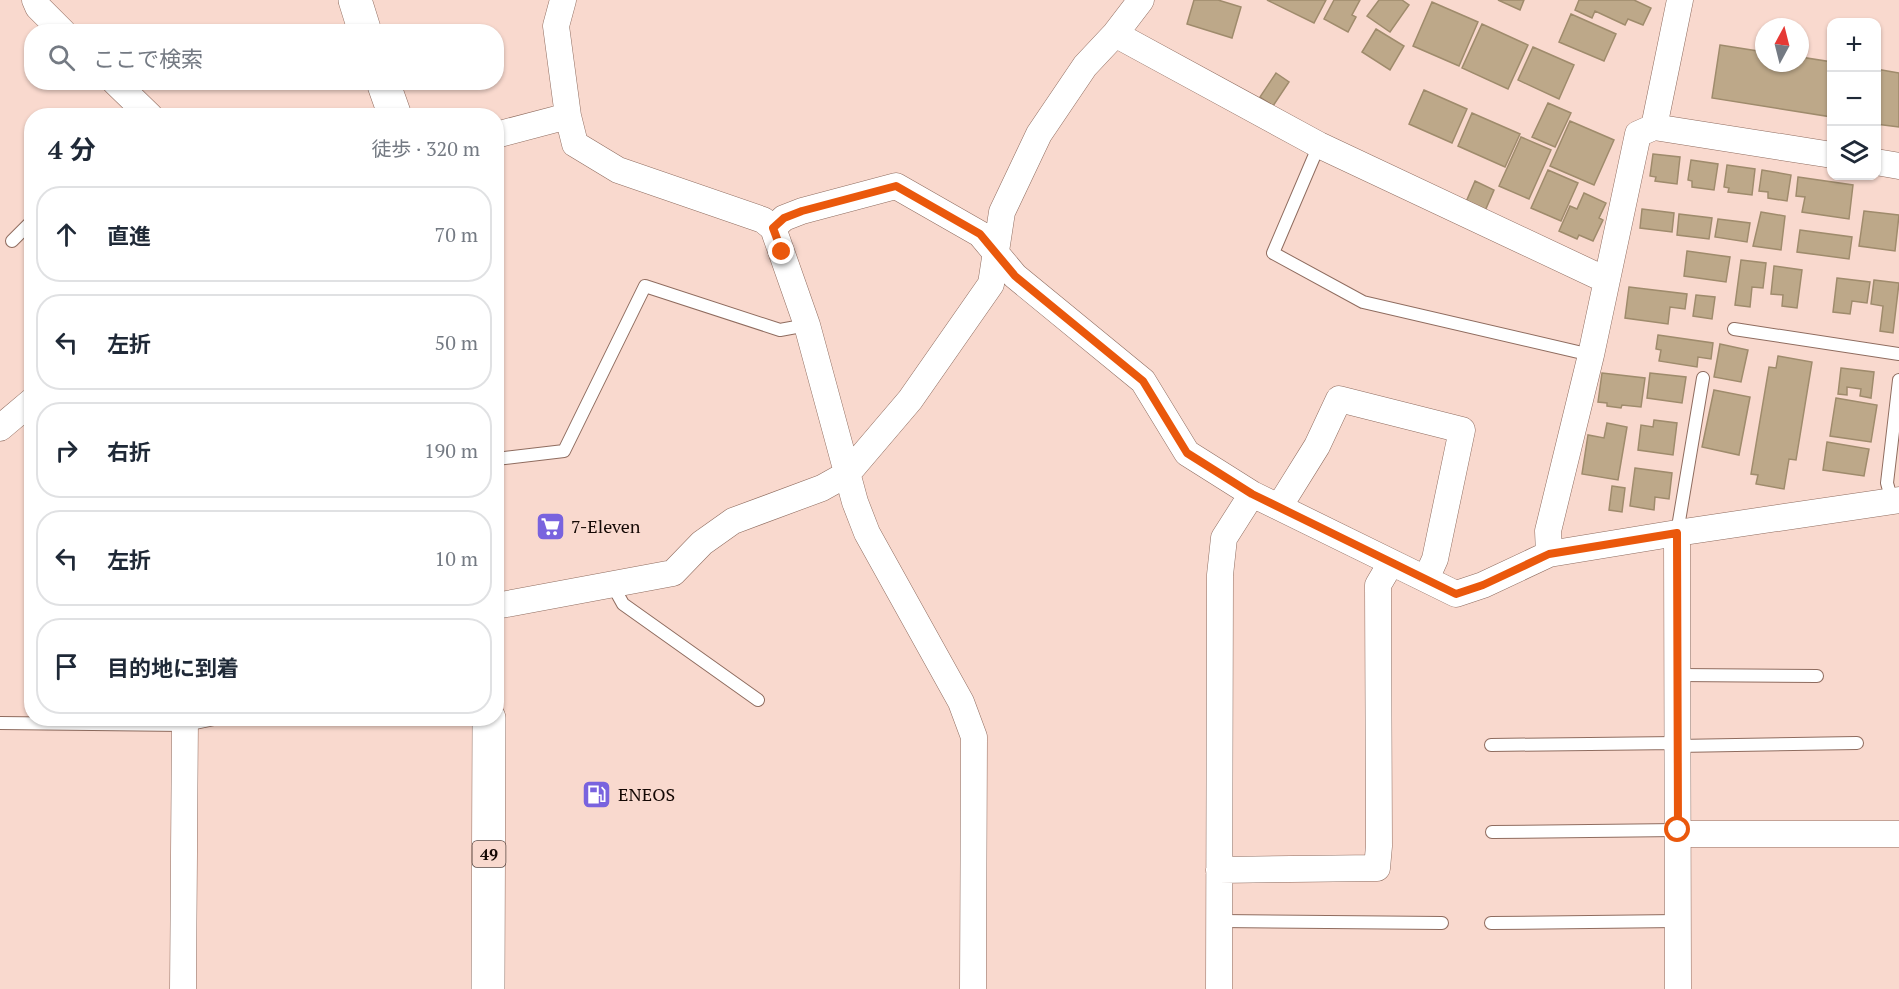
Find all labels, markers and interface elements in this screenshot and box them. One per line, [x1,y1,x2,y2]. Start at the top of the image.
north arrow [1755,18,1809,72]
map controls [1827,18,1881,180]
button: + [1827,18,1881,72]
search box [24,24,504,90]
icon: search [45,41,78,74]
text: ここで検索 [93,44,203,73]
button: − [1827,72,1881,126]
button: layers [1827,126,1881,180]
text: 4 分 [48,132,96,166]
text: 徒歩 · 320 m [371,135,480,162]
icon: ahead [50,218,83,251]
text: 直進 [107,221,151,250]
text: 70 m [435,221,478,248]
route end [768,238,794,264]
icon: left [50,326,83,359]
text: 左折 [107,329,151,358]
text: 50 m [435,329,478,356]
icon: right [50,434,83,467]
text: 右折 [107,437,151,466]
text: 190 m [424,437,478,464]
supermarket icon: 7-Eleven [534,511,566,543]
place label: 7-Eleven [571,514,641,538]
icon: left [50,542,83,575]
text: 左折 [107,545,151,574]
text: 10 m [435,545,478,572]
icon: arrive [50,650,83,683]
text: 目的地に到着 [107,653,239,682]
fuel station icon: ENEOS [581,779,613,811]
place label: ENEOS [618,782,675,806]
route start [1664,816,1690,842]
road number: 49 [472,841,506,867]

